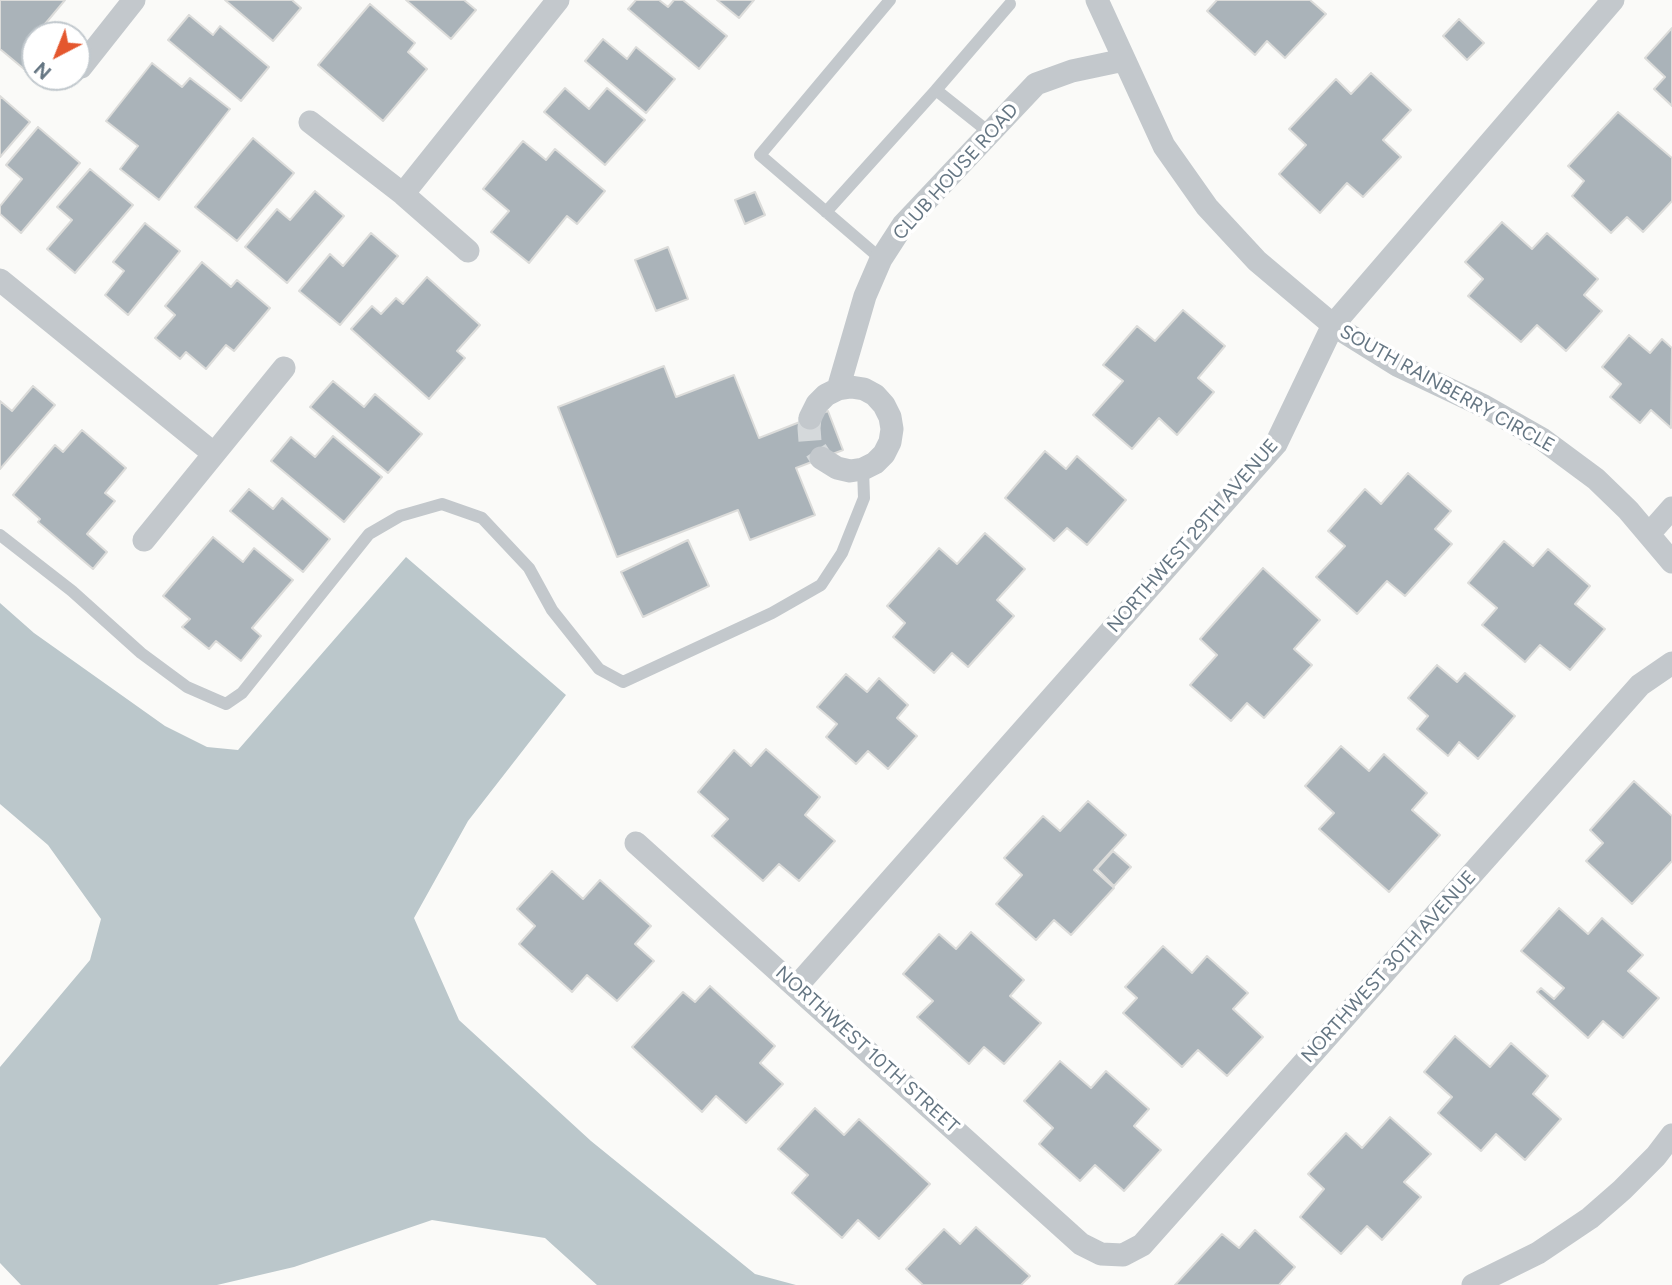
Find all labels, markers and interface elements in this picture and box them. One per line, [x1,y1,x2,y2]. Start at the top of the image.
north arrow [21,21,91,91]
text: N [30,57,56,84]
street label: CLUB HOUSE ROAD [889,99,1023,245]
street label: SOUTH RAINBERRY CIRCLE [1336,320,1558,458]
street label: NORTHWEST 29TH AVENUE [1103,435,1283,637]
street label: NORTHWEST 30TH AVENUE [1297,866,1481,1068]
street label: NORTHWEST 10TH STREET [771,962,963,1138]

